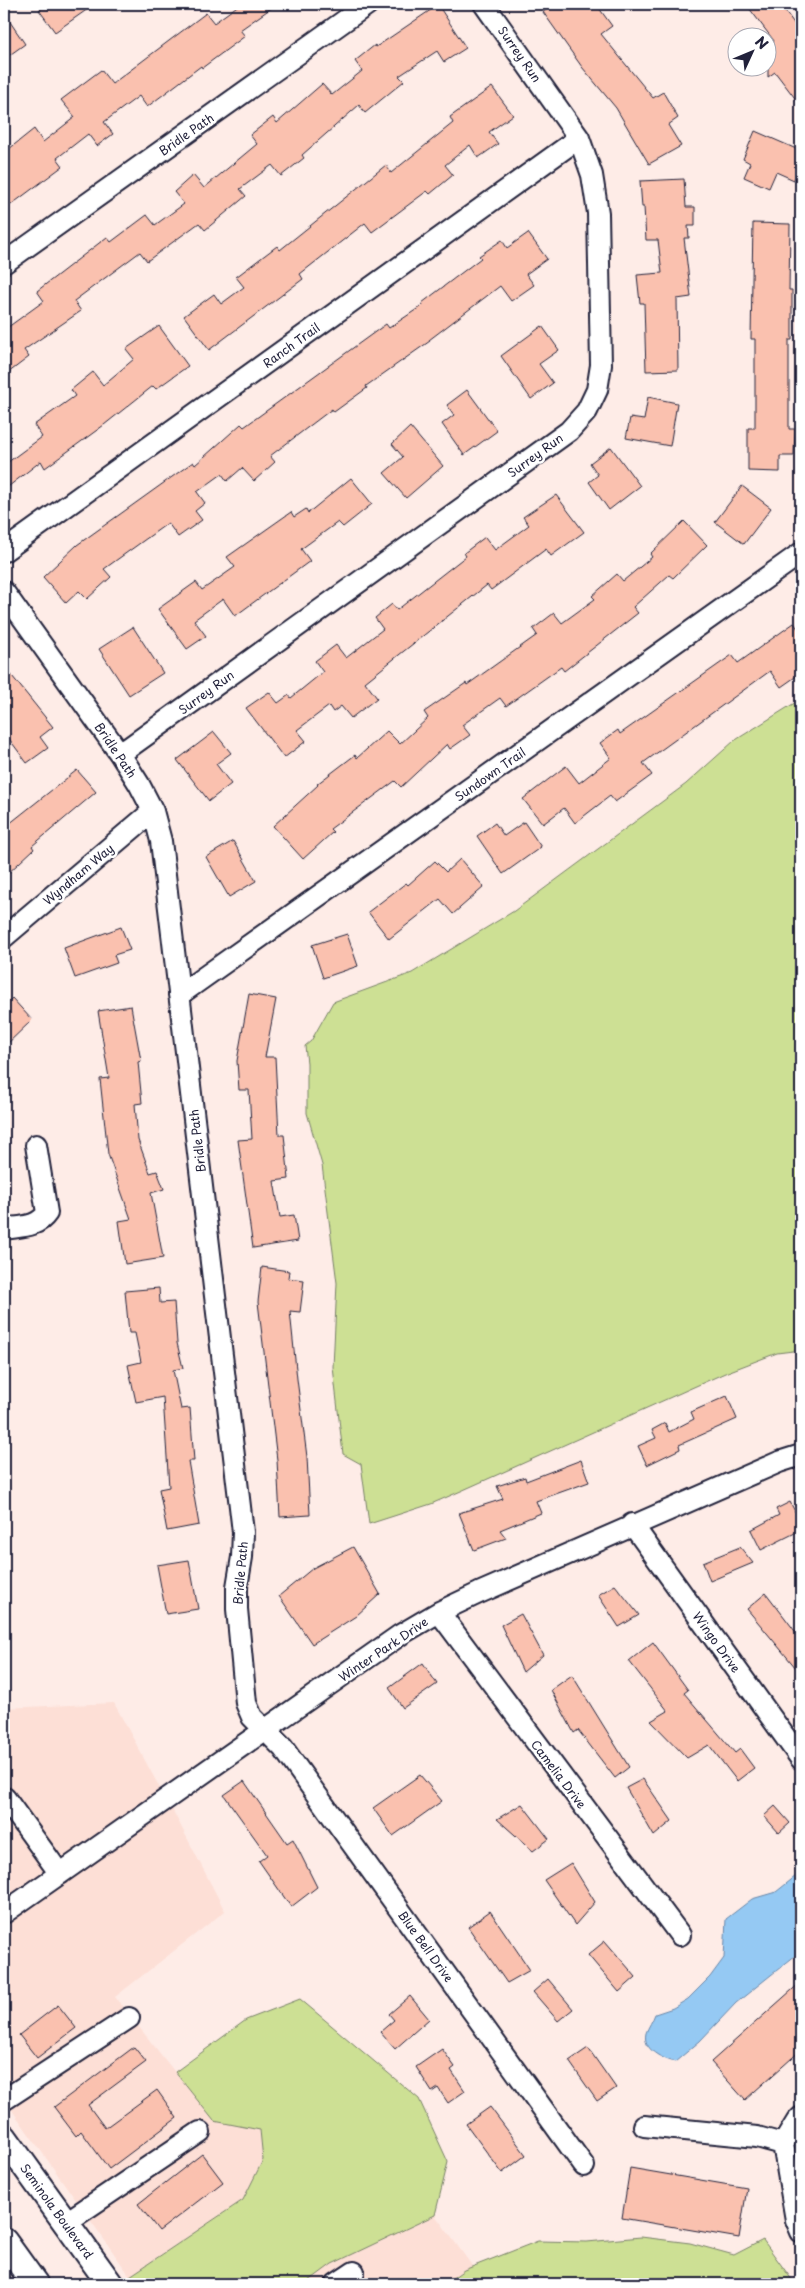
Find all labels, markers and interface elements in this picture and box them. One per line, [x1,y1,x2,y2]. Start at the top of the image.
street label: Surrey Run [494,22,546,86]
north arrow [728,28,778,78]
text: N [750,31,773,54]
street label: Bridle Path [155,108,217,160]
street label: Ranch Trail [259,318,323,372]
street label: Surrey Run [504,429,566,481]
street label: Surrey Run [175,666,237,718]
street label: Bridle Path [91,719,141,781]
street label: Sundown Trail [451,743,529,805]
street label: Wyndham Way [39,839,117,909]
street label: Bridle Path [184,1108,210,1174]
street label: Bridle Path [228,1541,252,1605]
street label: Wingo Drive [689,1608,746,1677]
street label: Winter Park Drive [335,1612,431,1686]
street label: Camelia Drive [527,1736,591,1813]
street label: Blue Bell Drive [394,1907,458,1985]
street label: Seminola Boulevard [16,2160,98,2263]

